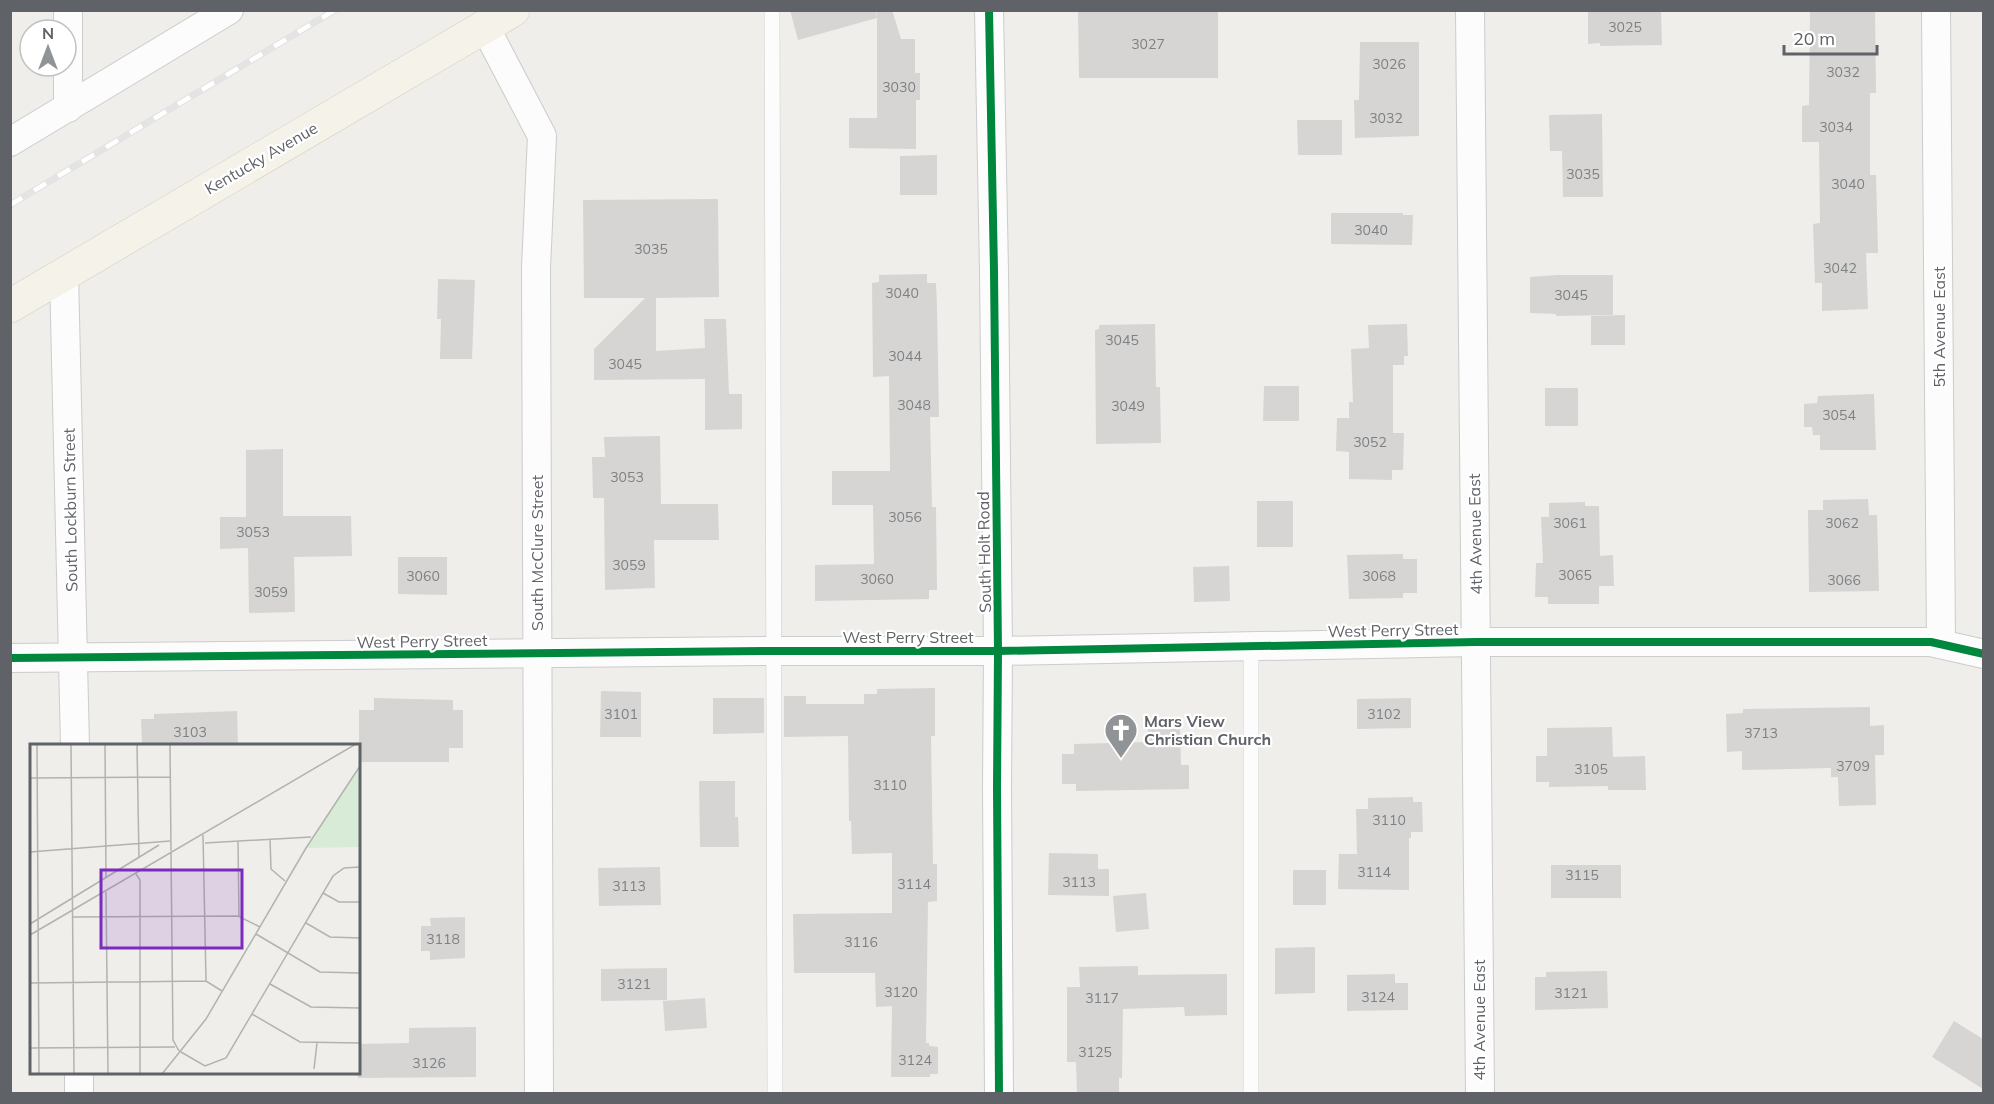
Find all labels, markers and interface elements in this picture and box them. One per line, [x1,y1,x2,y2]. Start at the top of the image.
north arrow [18,18,78,78]
house number: 3025 [1608,18,1642,36]
scale bar [1784,18,1877,56]
text: N [42,23,54,43]
text: 20 m [1793,27,1835,50]
house number: 3027 [1131,35,1165,53]
house number: 3026 [1372,55,1406,73]
house number: 3032 [1826,63,1860,81]
house number: 3030 [882,78,916,96]
house number: 3032 [1369,109,1403,127]
street label: Kentucky Avenue [201,118,321,198]
house number: 3034 [1819,118,1853,136]
house number: 3035 [1566,165,1600,183]
house number: 3040 [1831,175,1865,193]
house number: 3040 [1354,221,1388,239]
house number: 3035 [634,240,668,258]
house number: 3042 [1823,259,1857,277]
street label: 5th Avenue East [1929,266,1949,388]
house number: 3040 [885,284,919,302]
house number: 3045 [1554,286,1588,304]
house number: 3045 [1105,331,1139,349]
house number: 3044 [888,347,922,365]
house number: 3045 [608,355,642,373]
house number: 3048 [897,396,931,414]
house number: 3049 [1111,397,1145,415]
house number: 3054 [1822,406,1856,424]
street label: South Lockburn Street [59,428,81,592]
house number: 3052 [1353,433,1387,451]
house number: 3053 [610,468,644,486]
street label: 4th Avenue East [1464,473,1486,595]
street label: South McClure Street [527,475,547,631]
street label: South Holt Road [973,491,995,613]
house number: 3056 [888,508,922,526]
house number: 3061 [1553,514,1587,532]
house number: 3062 [1825,514,1859,532]
house number: 3053 [236,523,270,541]
house number: 3059 [612,556,646,574]
house number: 3065 [1558,566,1592,584]
house number: 3060 [406,567,440,585]
house number: 3068 [1362,567,1396,585]
house number: 3060 [860,570,894,588]
house number: 3066 [1827,571,1861,589]
house number: 3059 [254,583,288,601]
street label: West Perry Street [1327,619,1459,641]
street label: West Perry Street [843,627,974,647]
street label: West Perry Street [356,630,488,652]
house number: 3101 [604,705,638,723]
house number: 3102 [1367,705,1401,723]
place label: Mars View Christian Church [1144,711,1271,749]
church icon: Mars View Christian Church [1103,712,1139,759]
house number: 3103 [173,723,207,741]
house number: 3713 [1744,724,1778,742]
inset map [30,744,360,1074]
house number: 3709 [1836,757,1870,775]
house number: 3105 [1574,760,1608,778]
house number: 3110 [873,776,907,794]
house number: 3110 [1372,811,1406,829]
house number: 3114 [1357,863,1391,881]
house number: 3115 [1565,866,1599,884]
house number: 3113 [1062,873,1096,891]
house number: 3114 [897,875,931,893]
house number: 3113 [612,877,646,895]
house number: 3118 [426,930,460,948]
house number: 3116 [844,933,878,951]
street label: 4th Avenue East [1469,959,1489,1081]
house number: 3121 [617,975,651,993]
house number: 3120 [884,983,918,1001]
house number: 3121 [1554,984,1588,1002]
house number: 3124 [1361,988,1395,1006]
house number: 3117 [1085,989,1119,1007]
house number: 3125 [1078,1043,1112,1061]
house number: 3124 [898,1051,932,1069]
house number: 3126 [412,1054,446,1072]

